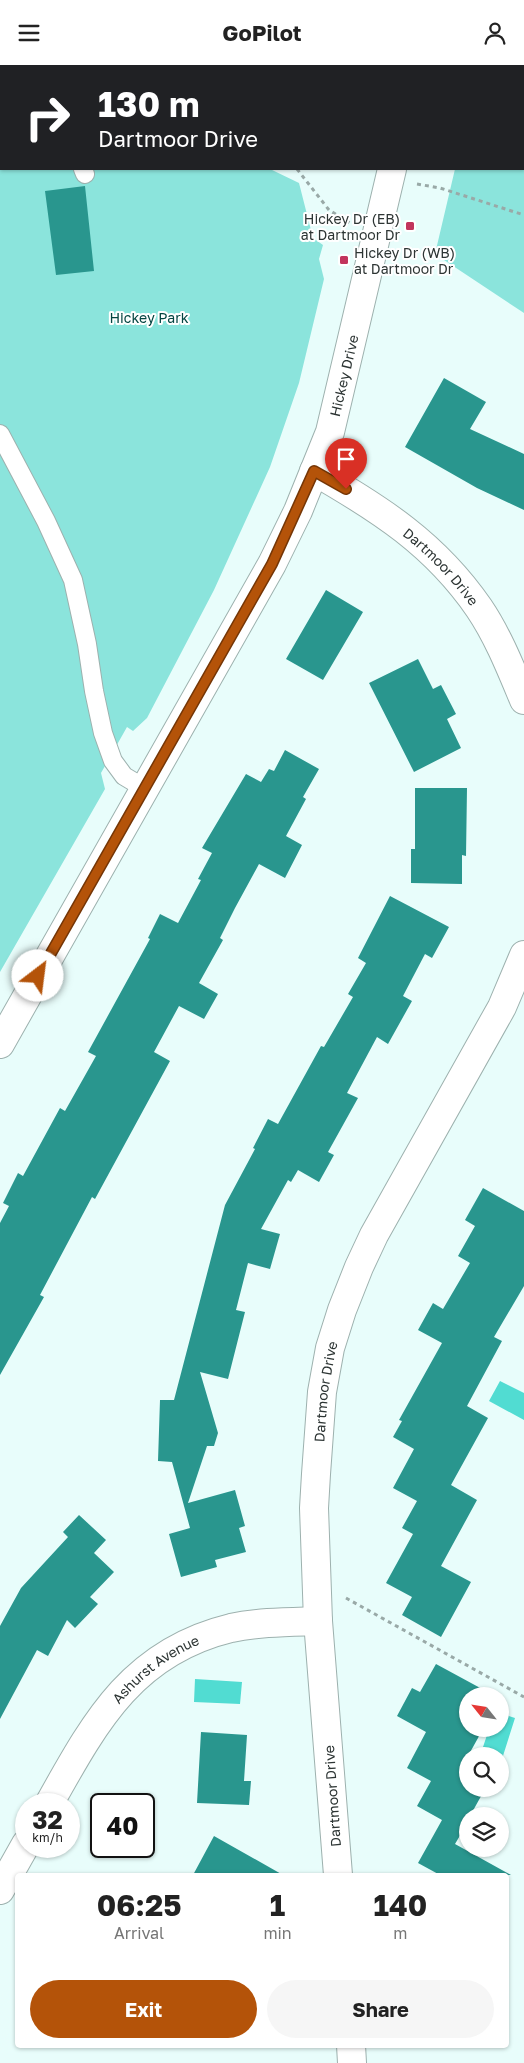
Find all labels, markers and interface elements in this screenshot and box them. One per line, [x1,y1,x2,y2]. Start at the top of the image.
icon: menu [15,19,43,47]
text: GoPilot [222,19,302,46]
icon: person [481,19,509,47]
text: 130 m [98,83,200,125]
icon: right [15,85,80,150]
text: Dartmoor Drive [98,125,258,152]
place label: Hickey Dr (EB) at Dartmoor Dr [301,210,401,243]
marker: Hickey Dr (EB) at Dartmoor Dr [404,220,416,232]
place label: Hickey Dr (WB) at Dartmoor Dr [354,244,455,277]
marker: Hickey Dr (WB) at Dartmoor Dr [338,254,350,266]
park label: Hickey Park [109,309,189,326]
street label: Hickey Drive [325,333,361,418]
pin [325,438,367,489]
icon: arrive [332,445,360,473]
street label: Dartmoor Drive [400,524,483,608]
position arrow [11.0,949,63.0,1001]
street label: Dartmoor Drive [310,1339,340,1443]
street label: Ashurst Avenue [108,1631,201,1706]
north arrow [459,1687,509,1737]
map controls [459,1687,509,1857]
street label: Dartmoor Drive [320,1745,344,1847]
button: search [459,1747,509,1797]
speed limit sign: 40 [90,1793,155,1858]
text: 32 [32,1804,63,1835]
button: layers [459,1807,509,1857]
text: km/h [32,1830,63,1845]
text: 06:25 [97,1887,182,1923]
text: 1 [270,1887,285,1923]
text: 140 [373,1887,427,1923]
text: Arrival [114,1923,164,1943]
text: min [263,1923,292,1943]
text: m [393,1923,407,1943]
button: Exit [30,1980,257,2038]
button: Share [267,1980,494,2038]

